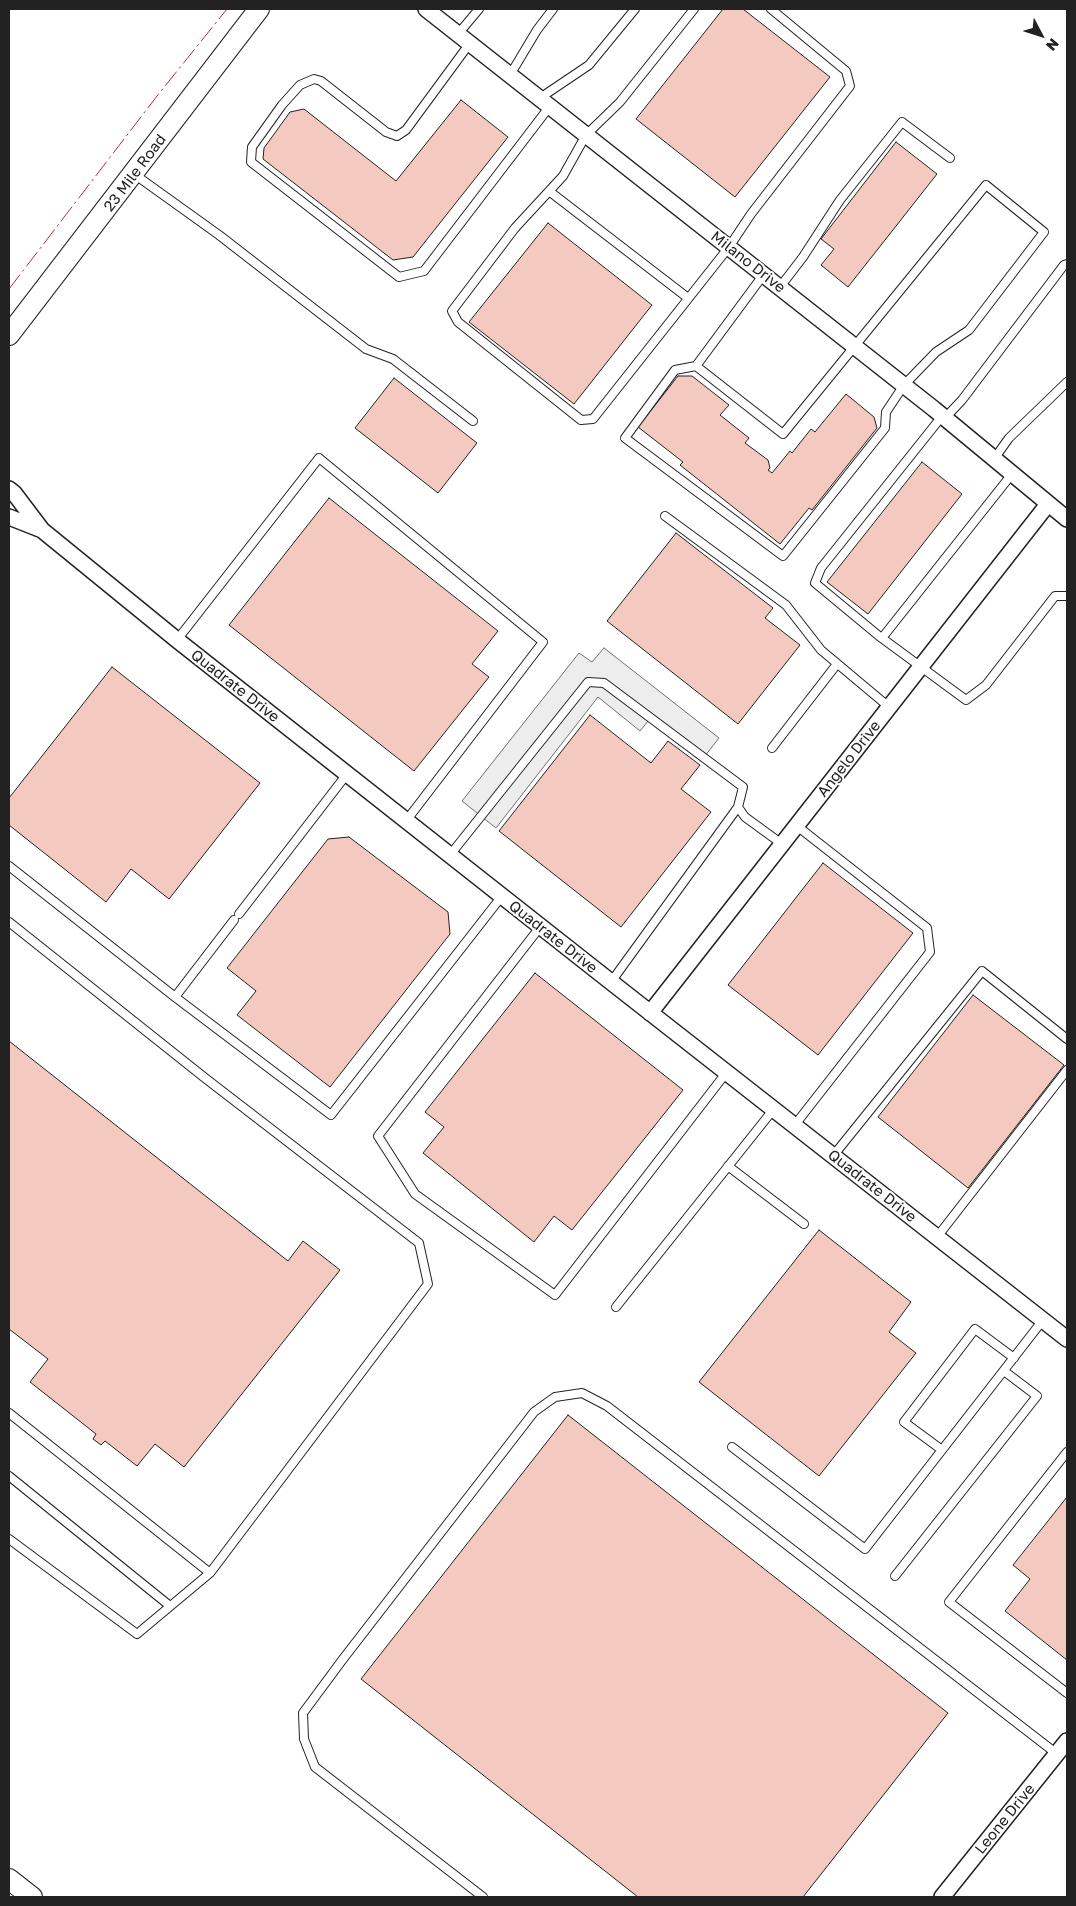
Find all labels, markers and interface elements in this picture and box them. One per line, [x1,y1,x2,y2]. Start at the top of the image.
north arrow [1016,10,1066,60]
text: N [1043,35,1063,54]
street label: 23 Mile Road [100,131,170,215]
street label: Milano Drive [707,227,789,297]
street label: Quadrate Drive [187,646,283,726]
street label: Angelo Drive [814,717,884,801]
street label: Quadrate Drive [505,897,601,977]
street label: Quadrate Drive [824,1146,920,1226]
street label: Leone Drive [971,1780,1039,1858]

